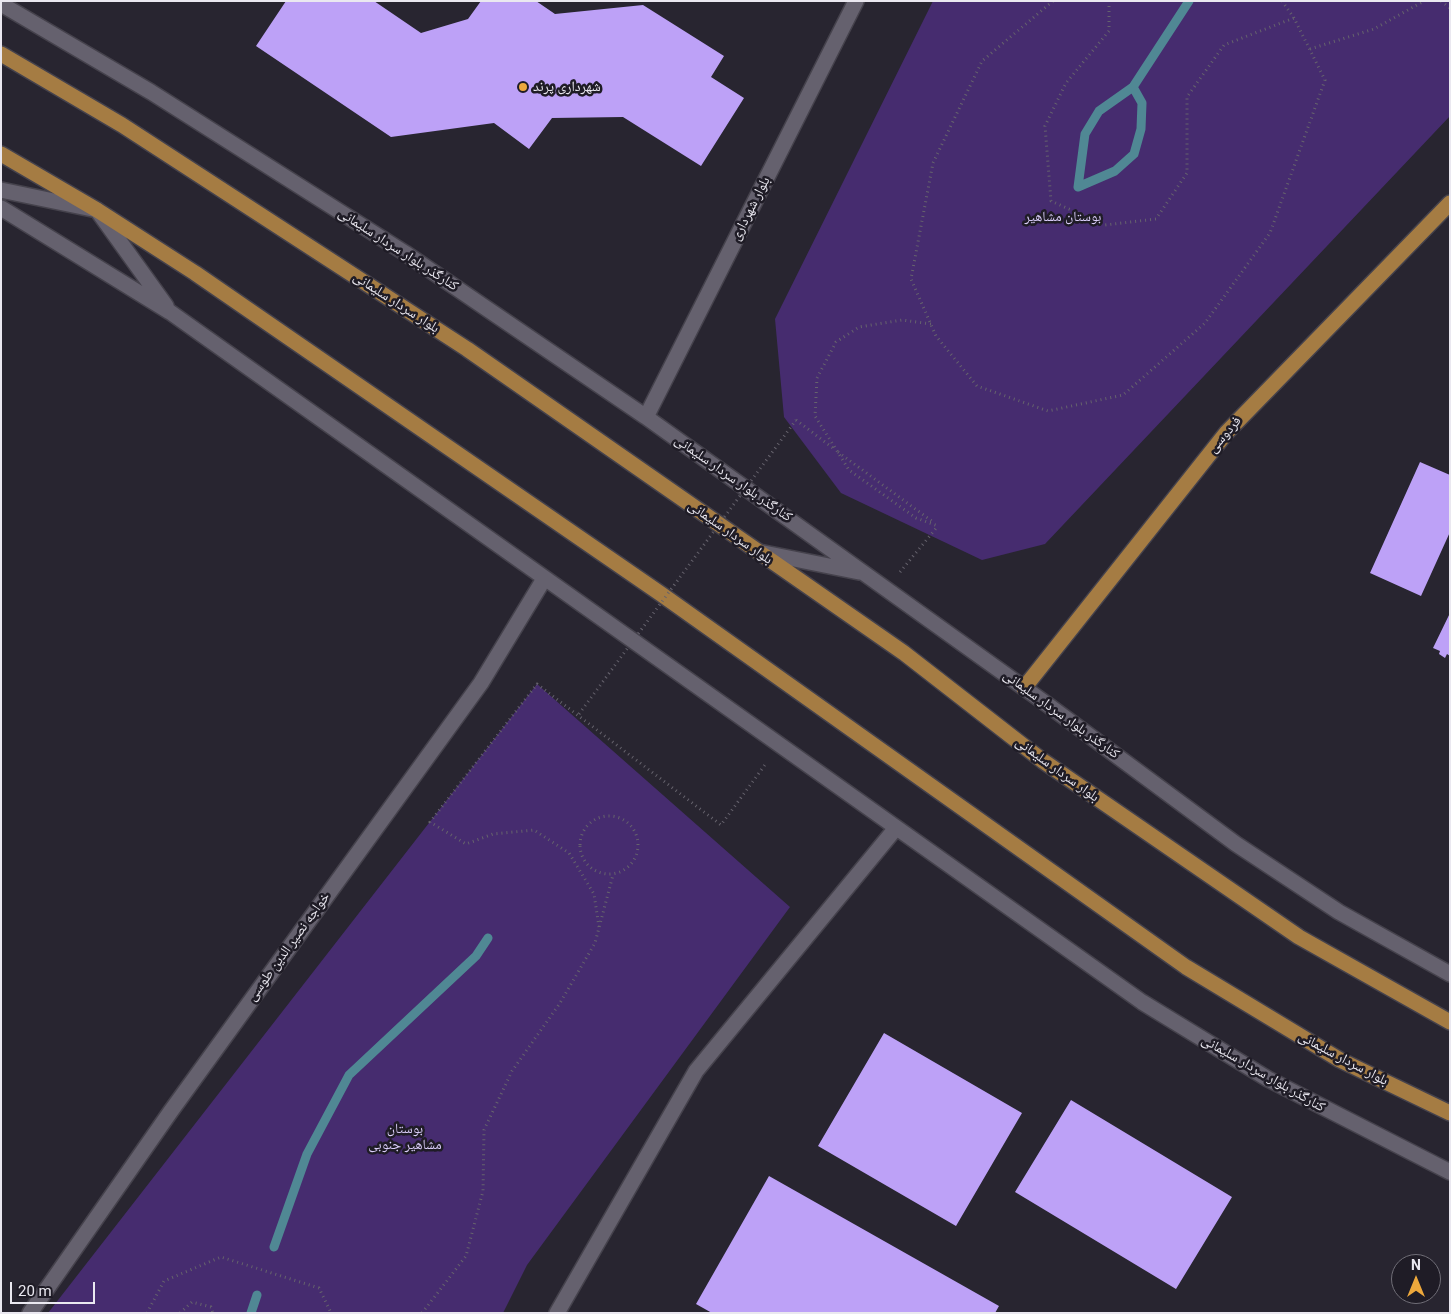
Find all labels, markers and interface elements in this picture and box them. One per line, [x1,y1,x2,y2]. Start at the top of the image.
place label: شهرداری پرند [533,79,601,95]
marker: شهرداری پرند [517,81,529,93]
street label: بلوار شهرداری [728,174,774,244]
street label: کنارگذر بلوار سردار سلیمانی [335,205,461,295]
park label: بوستان مشاهیر [1025,209,1101,225]
street label: بلوار سردار سلیمانی [350,269,442,337]
street label: فردوسی [1205,413,1245,457]
street label: کنارگذر بلوار سردار سلیمانی [671,432,795,526]
street label: بلوار سردار سلیمانی [684,498,776,568]
street label: کنارگذر بلوار سردار سلیمانی [1000,667,1122,763]
street label: بلوار سردار سلیمانی [1012,734,1102,806]
street label: خواجه نصیر الدین طوسی [244,889,334,1005]
street label: بلوار سردار سلیمانی [1295,1028,1391,1090]
street label: کنارگذر بلوار سردار سلیمانی [1198,1032,1328,1116]
park label: بوستان مشاهیر جنوبی [368,1121,442,1154]
north arrow [1391,1254,1441,1304]
text: N [1411,1257,1421,1273]
scale bar [12,1272,98,1304]
text: 20 m [18,1282,52,1300]

